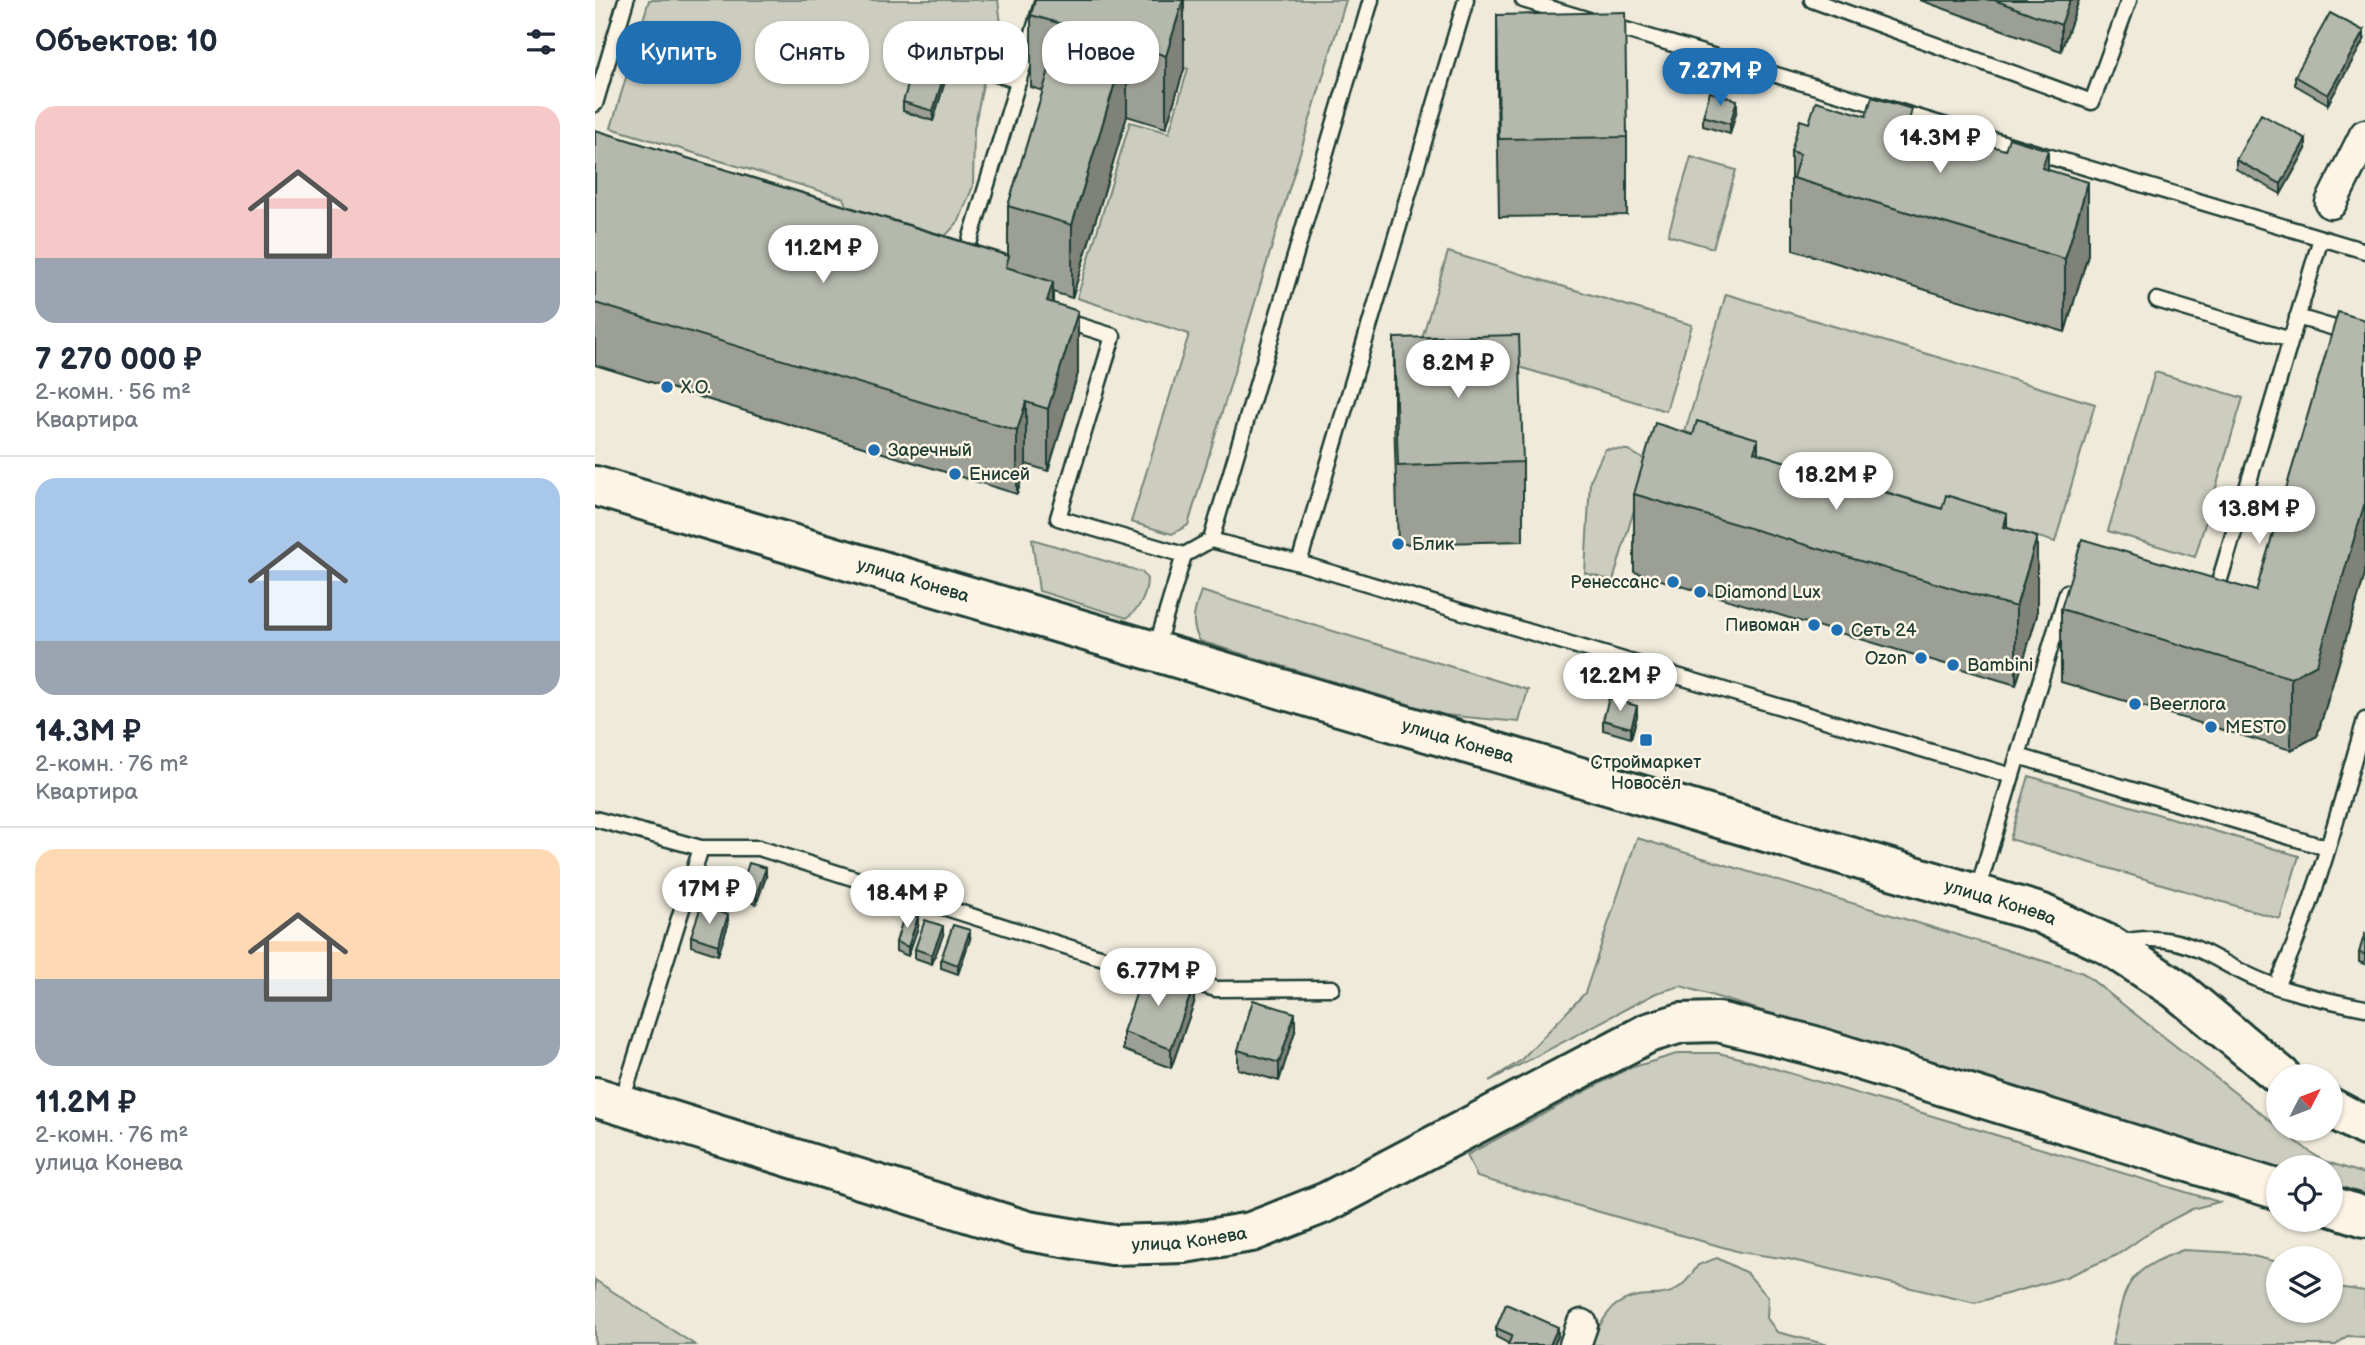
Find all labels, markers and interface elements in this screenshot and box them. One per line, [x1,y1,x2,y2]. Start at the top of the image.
chip: Купить [616,21,741,84]
chip: Снять [755,21,869,84]
chip: Фильтры [883,21,1028,84]
chip: Новое [1042,21,1159,84]
icon: filters [522,23,560,61]
text: Объектов: 10 [35,24,218,60]
pin: 7.27M ₽ [1655,48,1785,108]
text: 7.27M ₽ [1678,57,1762,85]
pin: 14.3M ₽ [1875,116,2005,175]
text: 14.3M ₽ [1899,124,1981,152]
icon: home [235,151,361,277]
pin: 11.2M ₽ [758,226,888,285]
text: 11.2M ₽ [784,234,862,262]
pin: 8.2M ₽ [1401,340,1515,400]
text: 7 270 000 ₽ [35,342,202,378]
text: 8.2M ₽ [1422,349,1494,377]
place label: X.O. [680,377,711,398]
text: 2-комн. · 56 m² [35,378,191,406]
marker: X.O. [659,379,675,395]
text: Квартира [35,406,138,434]
place label: Заречный [888,440,972,461]
marker: Заречный [866,442,882,458]
pin: 18.2M ₽ [1771,452,1901,512]
text: 18.2M ₽ [1795,461,1877,489]
place label: Енисей [969,464,1030,485]
marker: Енисей [947,466,963,482]
pin: 13.8M ₽ [2194,486,2324,546]
text: 13.8M ₽ [2218,495,2300,523]
icon: home [235,523,361,649]
place label: Блик [1412,534,1455,555]
marker: Блик [1390,536,1406,552]
street label: улица Конева [855,554,972,607]
place label: Ренессанс [1570,572,1659,593]
marker: Ренессанс [1665,574,1681,590]
place label: Diamond Lux [1714,582,1821,603]
marker: Diamond Lux [1692,584,1708,600]
place label: Пивоман [1725,615,1800,636]
marker: Пивоман [1806,617,1822,633]
place label: Сеть 24 [1851,620,1917,641]
marker: Сеть 24 [1829,622,1845,638]
place label: Ozon [1865,648,1907,669]
marker: Ozon [1913,650,1929,666]
pin: 12.2M ₽ [1555,654,1685,713]
place label: Bambini [1967,655,2033,676]
marker: Bambini [1945,657,1961,673]
text: 12.2M ₽ [1579,662,1661,690]
place label: Beerлога [2149,694,2226,715]
marker: Beerлога [2127,696,2143,712]
text: 14.3M ₽ [35,714,141,750]
street label: улица Конева [1399,715,1517,768]
place label: MESTO [2225,717,2286,738]
marker: MESTO [2203,719,2219,735]
marker: Строймаркет Новосёл [1638,732,1654,748]
text: 2-комн. · 76 m² [35,750,188,778]
place label: Строймаркет Новосёл [1590,752,1702,794]
text: Квартира [35,778,138,806]
pin: 17M ₽ [660,866,758,926]
pin: 18.4M ₽ [842,870,972,930]
text: 17M ₽ [678,875,740,903]
street label: улица Конева [1942,875,2060,930]
text: 18.4M ₽ [866,879,948,907]
icon: home [235,894,361,1020]
pin: 6.77M ₽ [1093,948,1223,1008]
text: 6.77M ₽ [1116,957,1200,985]
north arrow [2266,1064,2343,1141]
map controls [2266,1064,2343,1323]
text: 11.2M ₽ [35,1085,136,1121]
text: 2-комн. · 76 m² [35,1121,188,1149]
text: улица Конева [35,1149,183,1177]
button: locate [2266,1155,2343,1232]
street label: улица Конева [1131,1222,1249,1255]
button: layers [2266,1246,2343,1323]

